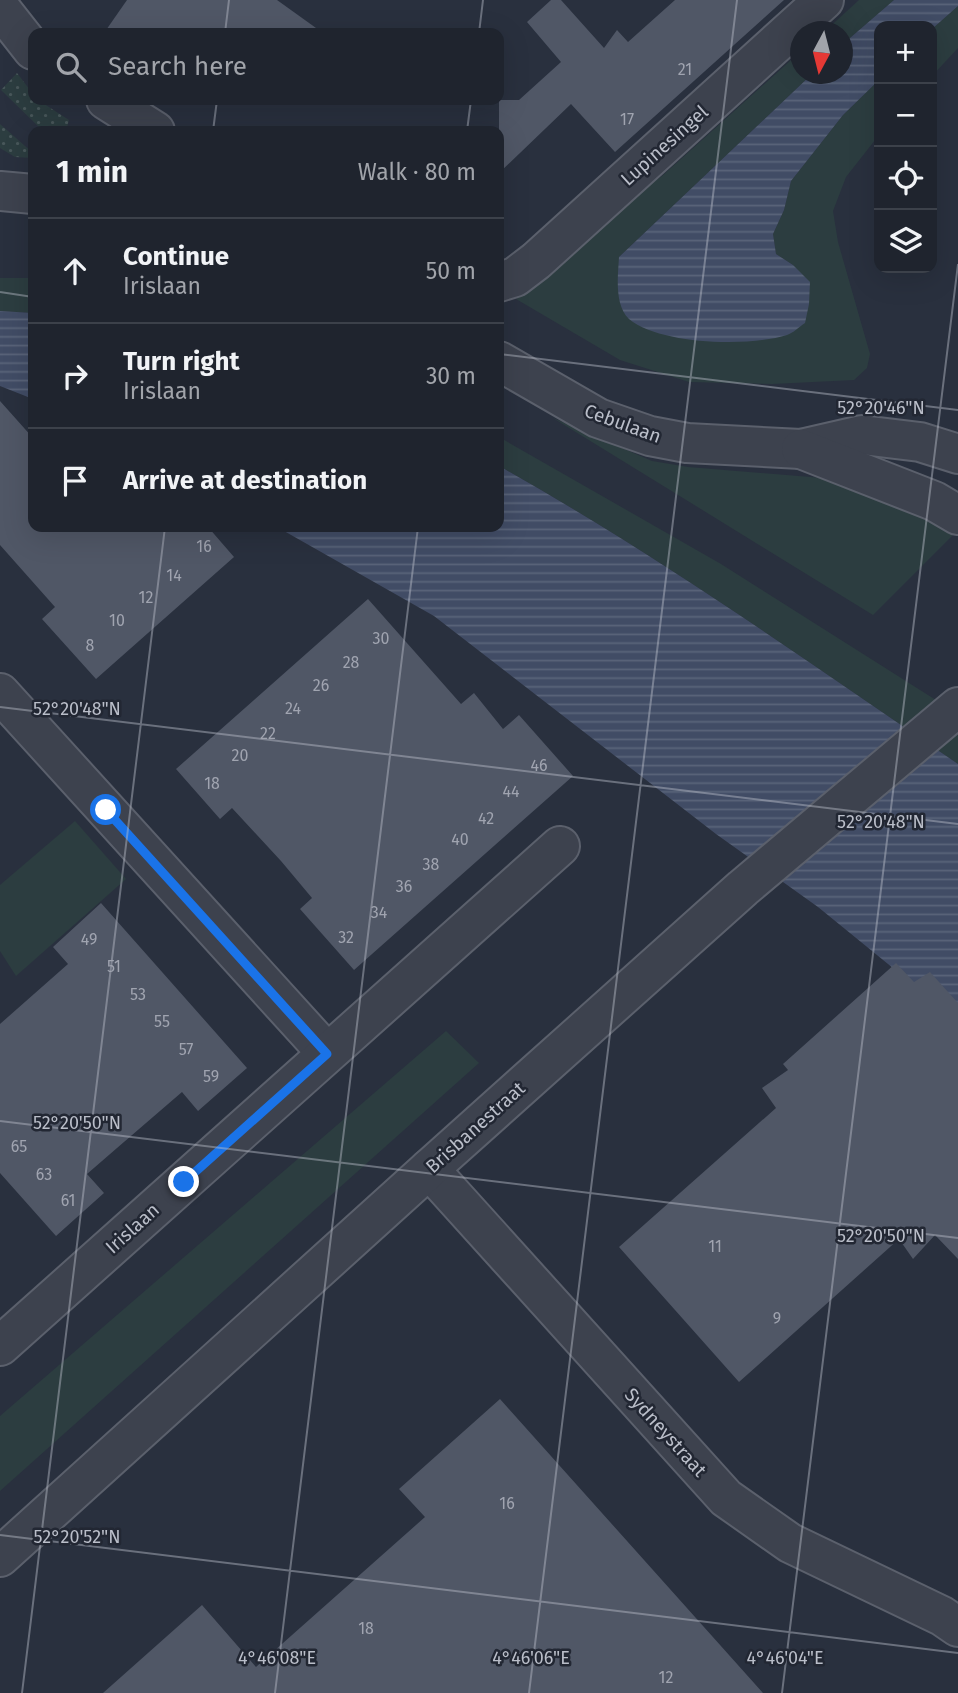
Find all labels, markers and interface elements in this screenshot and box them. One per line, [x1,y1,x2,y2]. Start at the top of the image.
north arrow [790,21,853,84]
map controls [874,21,937,273]
button: + [874,21,937,84]
search box [28,28,504,105]
icon: search [52,48,90,86]
text: Search here [108,51,247,82]
house number: 21 [678,60,692,79]
button: − [874,84,937,147]
street label: Lupinesingel [616,100,713,190]
house number: 17 [620,110,634,129]
button: locate [874,147,937,210]
text: 1 min [56,154,128,190]
text: Walk · 80 m [358,158,476,186]
button: layers [874,210,937,273]
text: Continue [123,241,229,272]
icon: ahead [56,252,94,290]
text: 50 m [426,257,476,285]
text: Irislaan [123,272,201,300]
text: Turn right [123,346,240,377]
icon: right [56,357,94,395]
text: 30 m [426,362,476,390]
text: Irislaan [123,377,201,405]
text: 52°20'46"N [837,397,925,419]
street label: Cebulaan [581,399,664,448]
icon: arrive [56,462,94,500]
text: Arrive at destination [123,465,367,496]
house number: 16 [196,537,212,556]
house number: 14 [166,566,182,585]
house number: 12 [139,588,153,607]
house number: 10 [109,611,125,630]
house number: 30 [373,629,390,648]
house number: 8 [86,636,95,655]
house number: 28 [343,653,360,672]
house number: 26 [313,676,329,695]
text: 52°20'48"N [33,698,121,720]
house number: 24 [285,699,301,718]
house number: 22 [260,724,276,743]
house number: 20 [232,746,248,765]
house number: 46 [530,756,548,775]
house number: 18 [204,774,220,793]
house number: 44 [502,782,520,801]
route start [90,794,121,825]
house number: 42 [478,809,494,828]
text: 52°20'48"N [837,811,925,833]
house number: 40 [451,830,469,849]
house number: 38 [423,855,440,874]
house number: 36 [396,877,412,896]
house number: 34 [371,903,388,922]
house number: 32 [338,928,354,947]
house number: 49 [81,930,97,949]
house number: 51 [107,957,121,976]
house number: 53 [130,985,146,1004]
house number: 55 [154,1012,170,1031]
house number: 57 [179,1040,193,1059]
house number: 59 [203,1067,219,1086]
street label: Brisbanestraat [421,1077,530,1178]
text: 52°20'50"N [33,1112,121,1134]
house number: 65 [11,1137,27,1156]
house number: 63 [36,1165,52,1184]
route end [168,1166,199,1197]
house number: 61 [61,1191,75,1210]
street label: Irislaan [101,1198,164,1258]
text: 52°20'50"N [837,1225,925,1247]
house number: 11 [708,1237,722,1256]
house number: 9 [773,1309,781,1328]
street label: Sydneystraat [620,1383,711,1481]
house number: 16 [499,1494,515,1513]
text: 52°20'52"N [33,1526,121,1548]
house number: 18 [358,1619,374,1638]
text: 4°46'08"E [238,1647,316,1669]
text: 4°46'06"E [492,1647,570,1669]
text: 4°46'04"E [746,1647,824,1669]
house number: 12 [659,1668,673,1687]

